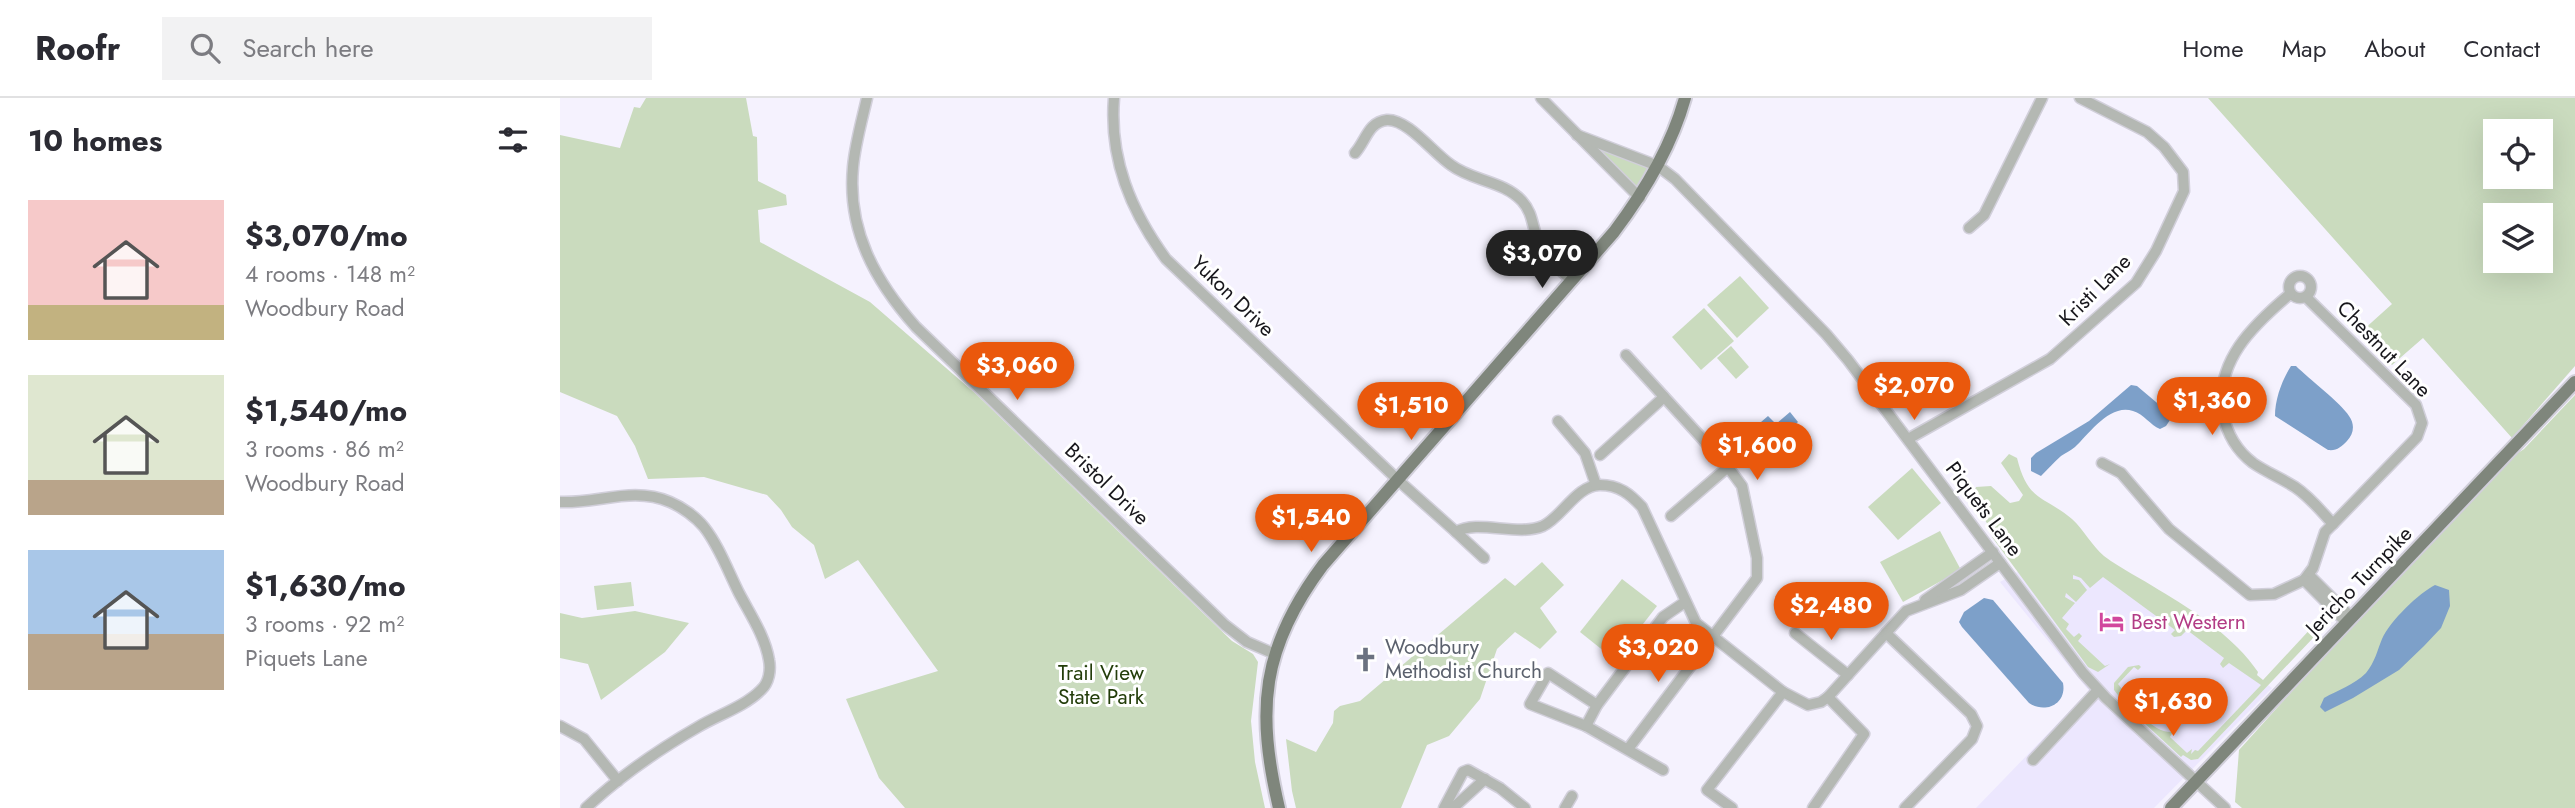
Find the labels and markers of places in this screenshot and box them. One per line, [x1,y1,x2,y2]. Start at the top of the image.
pin: $3,070 [1485,230,1599,290]
pin: $3,060 [960,342,1074,402]
pin: $2,070 [1857,362,1971,422]
pin: $1,360 [2155,378,2269,437]
pin: $1,510 [1354,382,1468,442]
pin: $1,600 [1700,422,1814,482]
pin: $1,540 [1254,494,1368,554]
pin: $2,480 [1774,582,1888,642]
place label: Best Western [2131,607,2246,637]
hotel icon: Best Western [2097,608,2125,636]
pin: $3,020 [1601,624,1715,684]
place label: Woodbury Methodist Church [1385,632,1542,686]
church icon: Woodbury Methodist Church [1351,645,1379,673]
pin: $1,630 [2116,678,2230,738]

